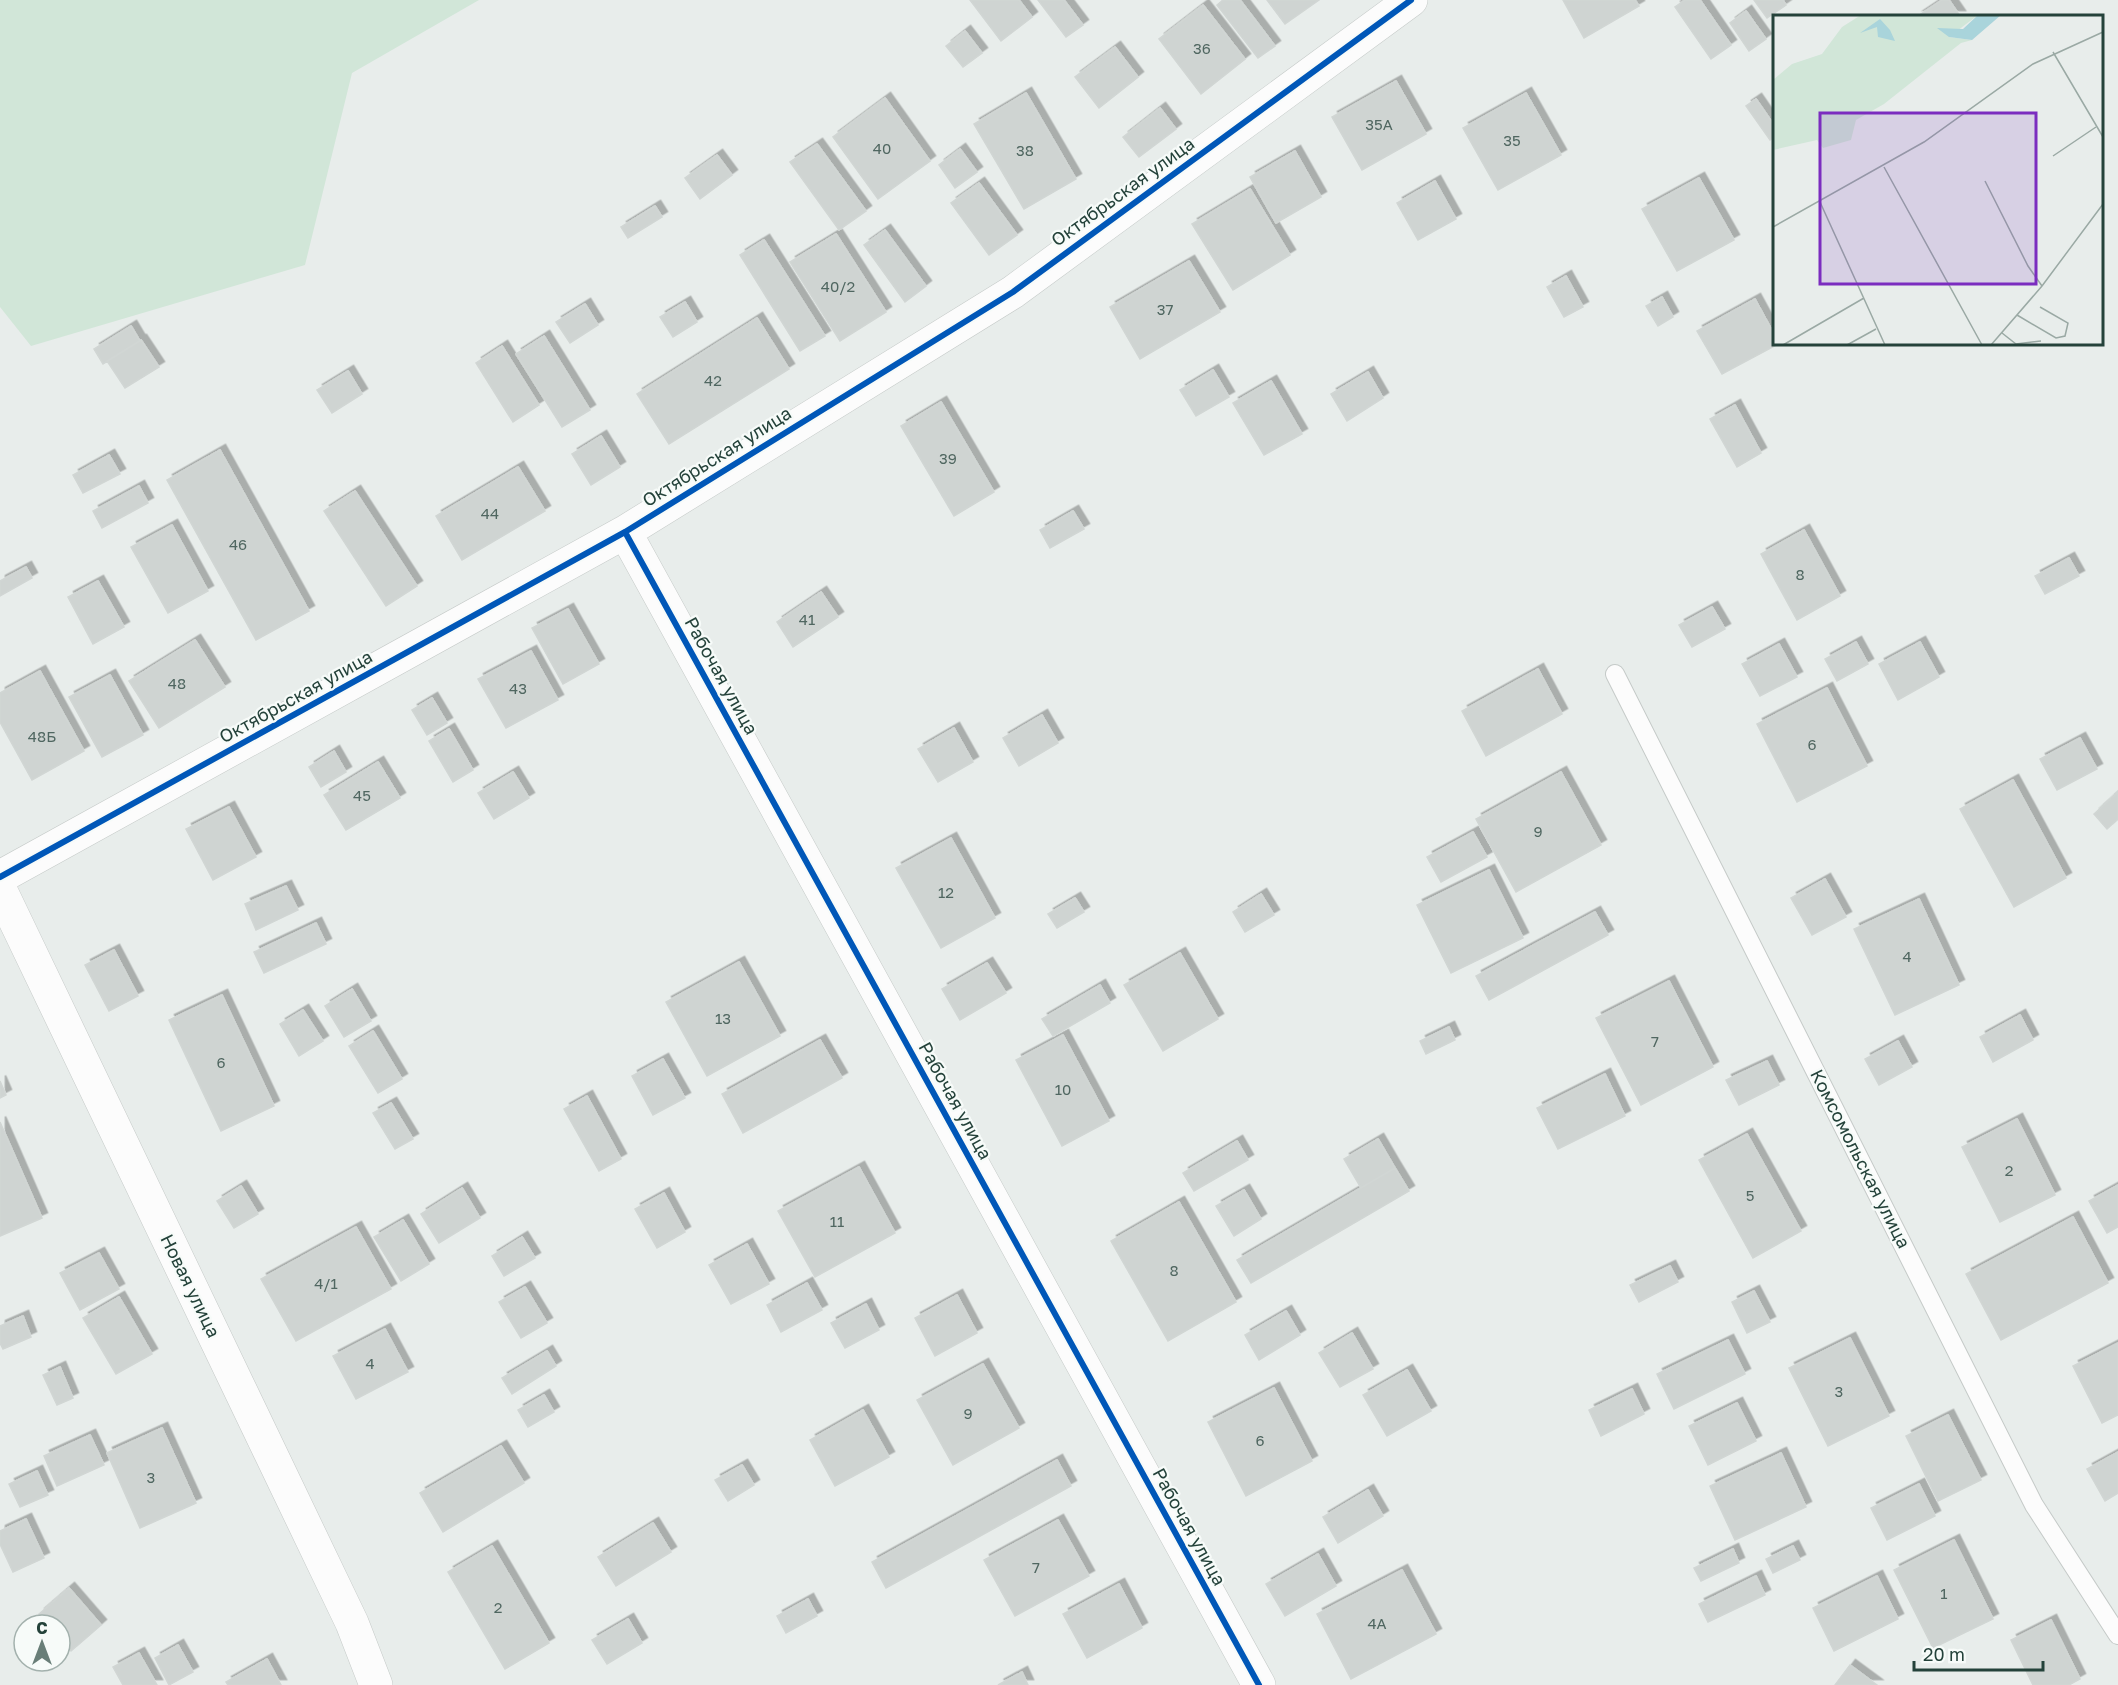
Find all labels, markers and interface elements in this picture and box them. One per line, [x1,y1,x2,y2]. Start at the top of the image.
inset map [1773,15,2103,345]
house number: 36 [1193,39,1211,57]
house number: 35А [1365,115,1393,133]
house number: 35 [1503,131,1521,149]
street label: Октябрьская улица [1047,132,1198,251]
house number: 40 [873,139,891,157]
house number: 38 [1016,141,1034,159]
house number: 40/2 [821,277,855,295]
house number: 37 [1157,300,1173,318]
house number: 42 [704,371,722,389]
street label: Октябрьская улица [638,401,795,511]
house number: 39 [939,449,957,467]
house number: 44 [481,504,499,522]
house number: 46 [229,535,247,553]
house number: 8 [1795,565,1805,583]
house number: 41 [799,610,815,628]
street label: Рабочая улица [680,613,763,738]
street label: Октябрьская улица [215,645,376,747]
house number: 48 [168,674,186,692]
house number: 43 [509,679,527,697]
house number: 48Б [28,727,56,745]
house number: 6 [1807,735,1817,753]
house number: 45 [353,786,371,804]
house number: 9 [1533,822,1543,840]
house number: 12 [938,883,954,901]
house number: 4 [1902,947,1912,965]
house number: 13 [715,1009,731,1027]
house number: 7 [1651,1032,1659,1050]
street label: Рабочая улица [914,1038,997,1163]
house number: 6 [216,1053,226,1071]
street label: Комсомольская улица [1806,1065,1916,1252]
house number: 10 [1055,1080,1071,1098]
house number: 2 [2005,1161,2013,1179]
house number: 5 [1746,1186,1754,1204]
house number: 11 [830,1212,844,1230]
street label: Новая улица [156,1230,225,1341]
house number: 8 [1169,1261,1179,1279]
house number: 4/1 [314,1274,338,1292]
house number: 4 [365,1354,375,1372]
house number: 3 [1835,1382,1843,1400]
house number: 9 [963,1404,973,1422]
house number: 6 [1255,1431,1265,1449]
street label: Рабочая улица [1148,1464,1231,1589]
house number: 3 [147,1468,155,1486]
house number: 7 [1032,1558,1040,1576]
house number: 1 [1940,1584,1948,1602]
house number: 2 [494,1598,502,1616]
north arrow [12,1613,72,1673]
house number: 4А [1367,1614,1387,1632]
text: С [36,1618,48,1638]
scale bar [1914,1634,2043,1672]
text: 20 m [1923,1643,1965,1665]

